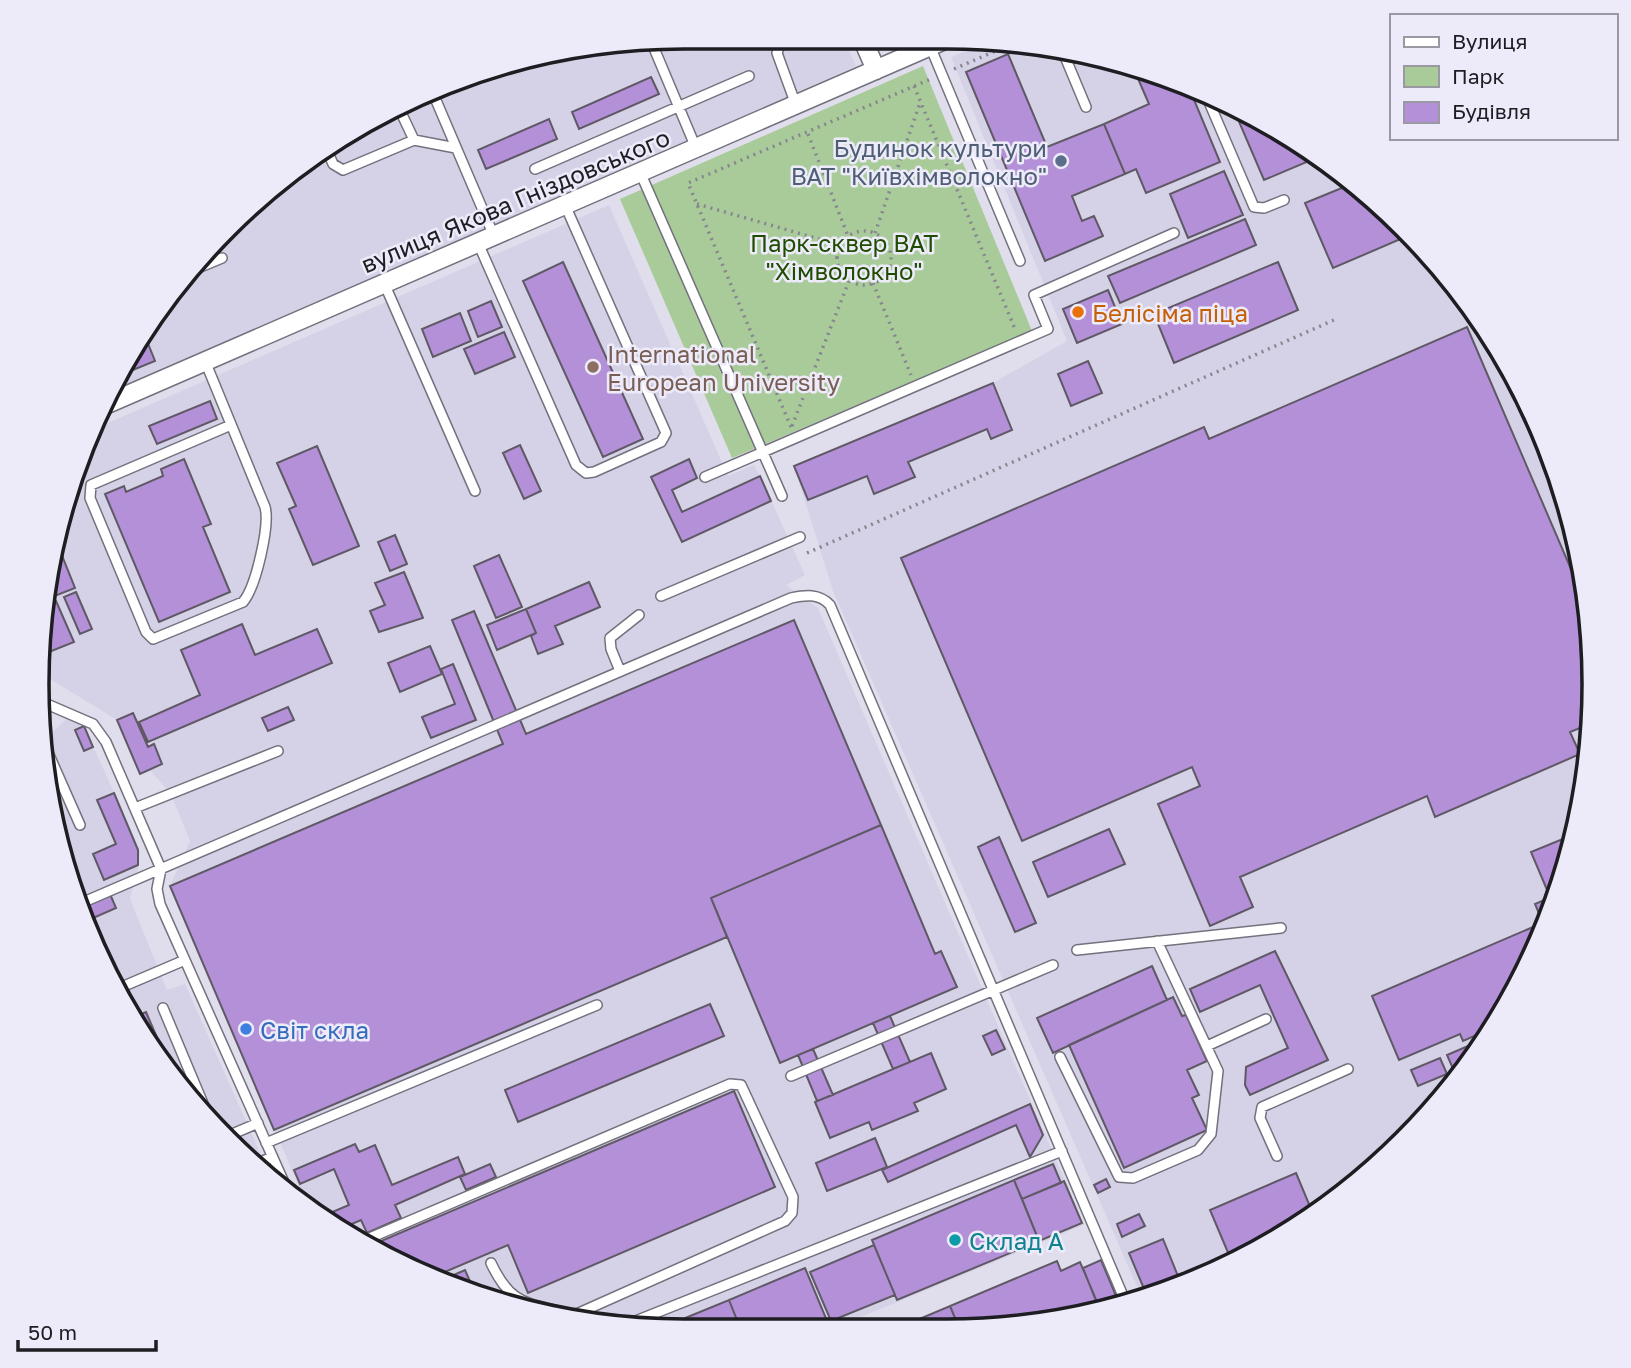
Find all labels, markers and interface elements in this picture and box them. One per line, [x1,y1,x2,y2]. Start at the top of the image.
legend [1390,14,1617,140]
text: Вулиця [1452,28,1528,54]
text: Парк [1452,63,1505,89]
text: Будівля [1452,98,1531,124]
street label: вулиця Якова Гніздовського [356,122,674,278]
place label: Будинок культури ВАТ "Київхімволокно" [791,133,1047,190]
marker: Будинок культури ВАТ "Київхімволокно" [1053,153,1069,169]
park label: Парк-сквер ВАТ "Хімволокно" [750,228,938,285]
place label: Белісіма піца [1092,298,1248,327]
marker: Белісіма піца [1070,304,1086,320]
place label: International European University [607,339,840,396]
marker: International European University [585,359,601,375]
place label: Світ скла [260,1015,369,1044]
marker: Світ скла [238,1021,254,1037]
place label: Склад A [969,1226,1064,1255]
marker: Склад A [947,1232,963,1248]
scale bar [18,1308,156,1352]
text: 50 m [28,1319,77,1345]

